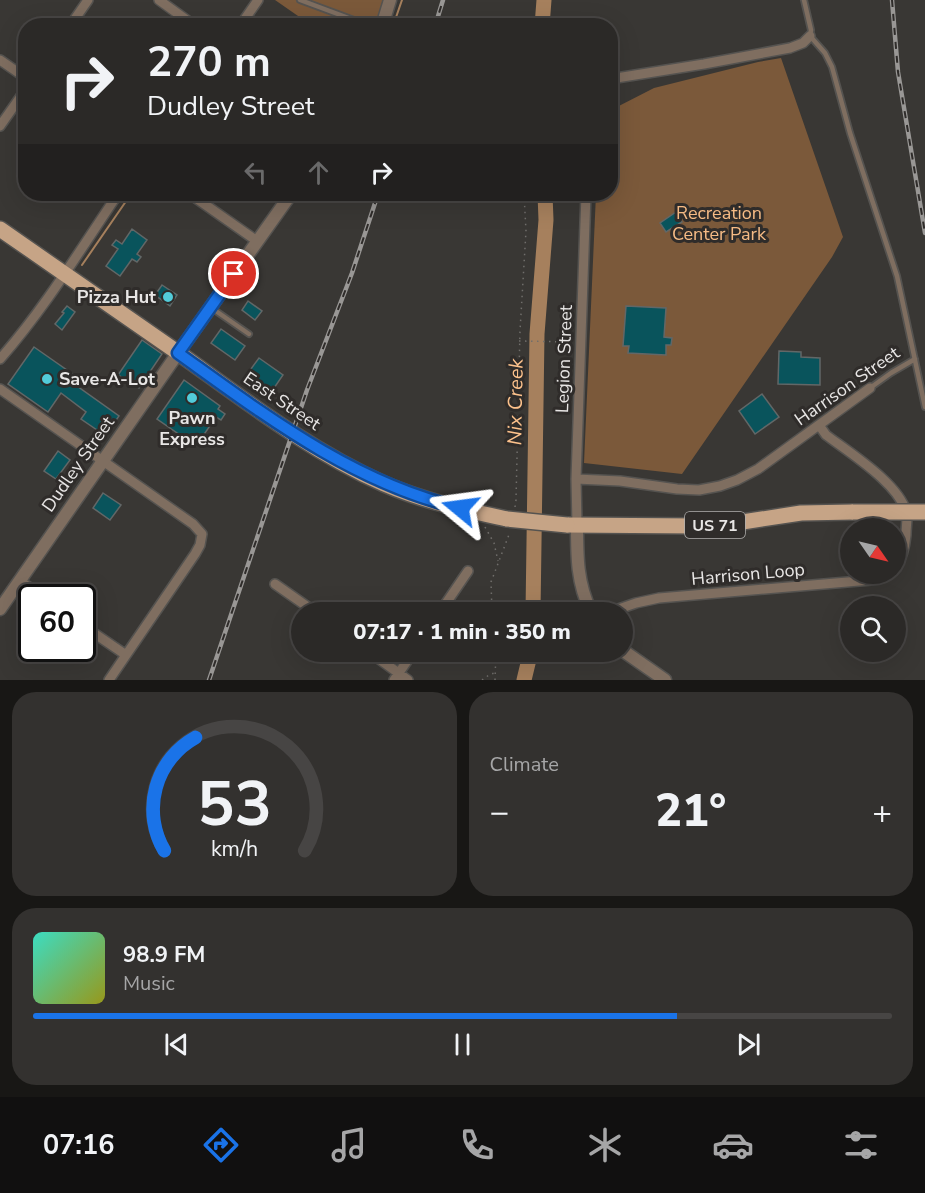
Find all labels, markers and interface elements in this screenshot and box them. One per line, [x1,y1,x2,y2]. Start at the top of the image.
text: 270 m [147,34,271,91]
icon: right [48,42,126,120]
text: Dudley Street [147,88,314,125]
icon: left [239,156,272,189]
icon: ahead [302,156,335,189]
icon: right [365,156,398,189]
park label: Recreation Center Park [672,201,767,246]
pin [208,248,259,299]
icon: arrive [217,257,250,290]
place label: Pizza Hut [77,285,156,309]
marker: Pizza Hut [161,290,175,304]
street label: Legion Street [550,304,578,413]
street label: Harrison Street [790,341,905,431]
water label: Nix Creek [501,357,530,446]
street label: East Street [239,366,326,436]
place label: Save-A-Lot [59,367,155,391]
marker: Save-A-Lot [40,372,54,386]
marker: Pawn Express [185,391,199,405]
place label: Pawn Express [159,406,225,451]
street label: Dudley Street [36,411,120,517]
position arrow [428,476,492,540]
road number: US 71 [685,512,745,538]
north arrow [840,518,906,584]
map controls [840,518,906,662]
street label: Harrison Loop [690,557,806,591]
speed limit sign: 60 [18,584,96,662]
button: search [840,596,906,662]
text: 07:17 · 1 min · 350 m [353,617,571,647]
text: Climate [490,751,559,778]
text: 53 [197,762,272,847]
text: 21° [655,781,726,842]
text: − [490,790,509,835]
text: + [872,790,892,835]
text: km/h [211,834,258,864]
text: 98.9 FM [123,940,205,970]
text: Music [123,970,175,997]
icon: previous [160,1028,193,1061]
icon: pause [446,1028,479,1061]
icon: next [732,1028,765,1061]
icon: directions [200,1124,242,1166]
icon: music [328,1124,370,1166]
icon: phone [456,1124,498,1166]
icon: climate [584,1124,626,1166]
icon: car [712,1124,754,1166]
icon: filters [840,1124,882,1166]
text: 07:16 [43,1127,114,1164]

